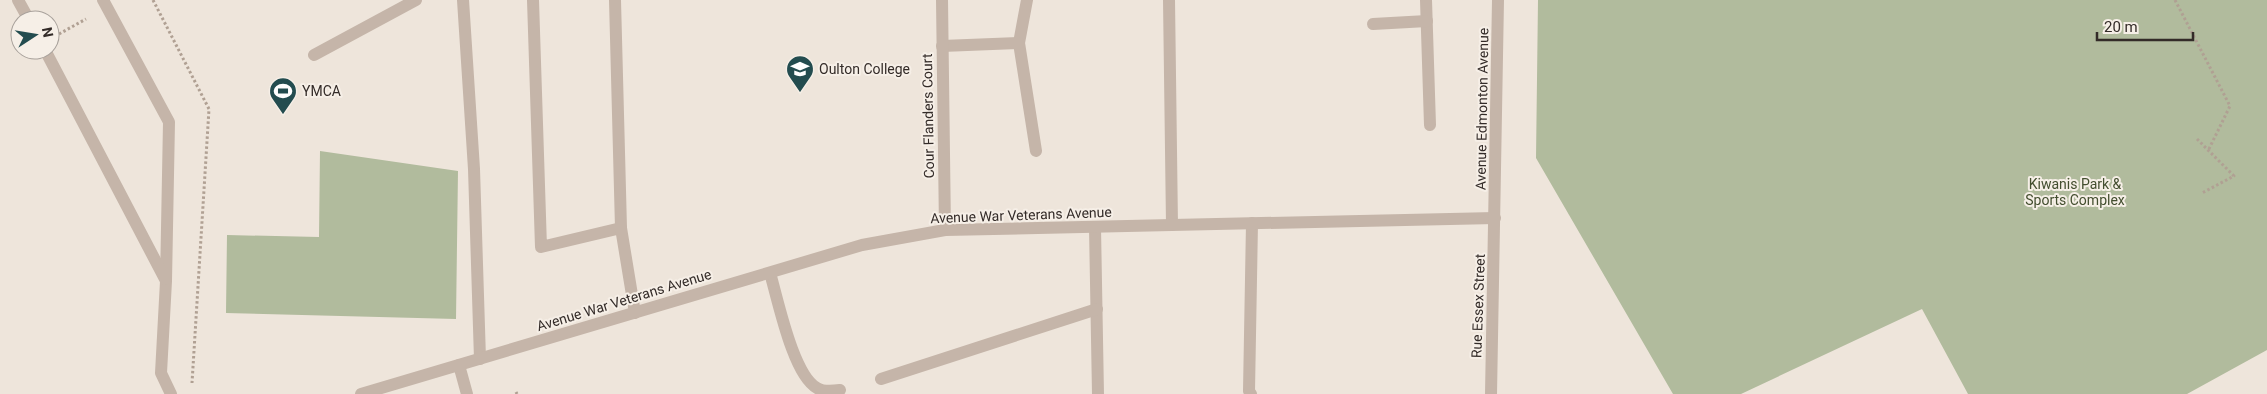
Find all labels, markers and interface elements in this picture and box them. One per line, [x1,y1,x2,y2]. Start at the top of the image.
north arrow [10,10,60,60]
scale bar [2097,10,2193,42]
text: 20 m [2104,18,2138,36]
text: N [39,26,57,39]
street label: Avenue Edmonton Avenue [1473,28,1491,190]
street label: Cour Flanders Court [919,53,937,179]
school or university icon: Oulton College [785,54,815,93]
place label: Oulton College [819,61,910,77]
sports icon: YMCA [268,76,298,115]
place label: YMCA [302,83,341,99]
park label: Kiwanis Park & Sports Complex [2025,176,2125,208]
street label: Avenue War Veterans Avenue [930,204,1112,226]
street label: Rue Essex Street [1468,253,1488,358]
street label: Avenue War Veterans Avenue [535,266,713,334]

